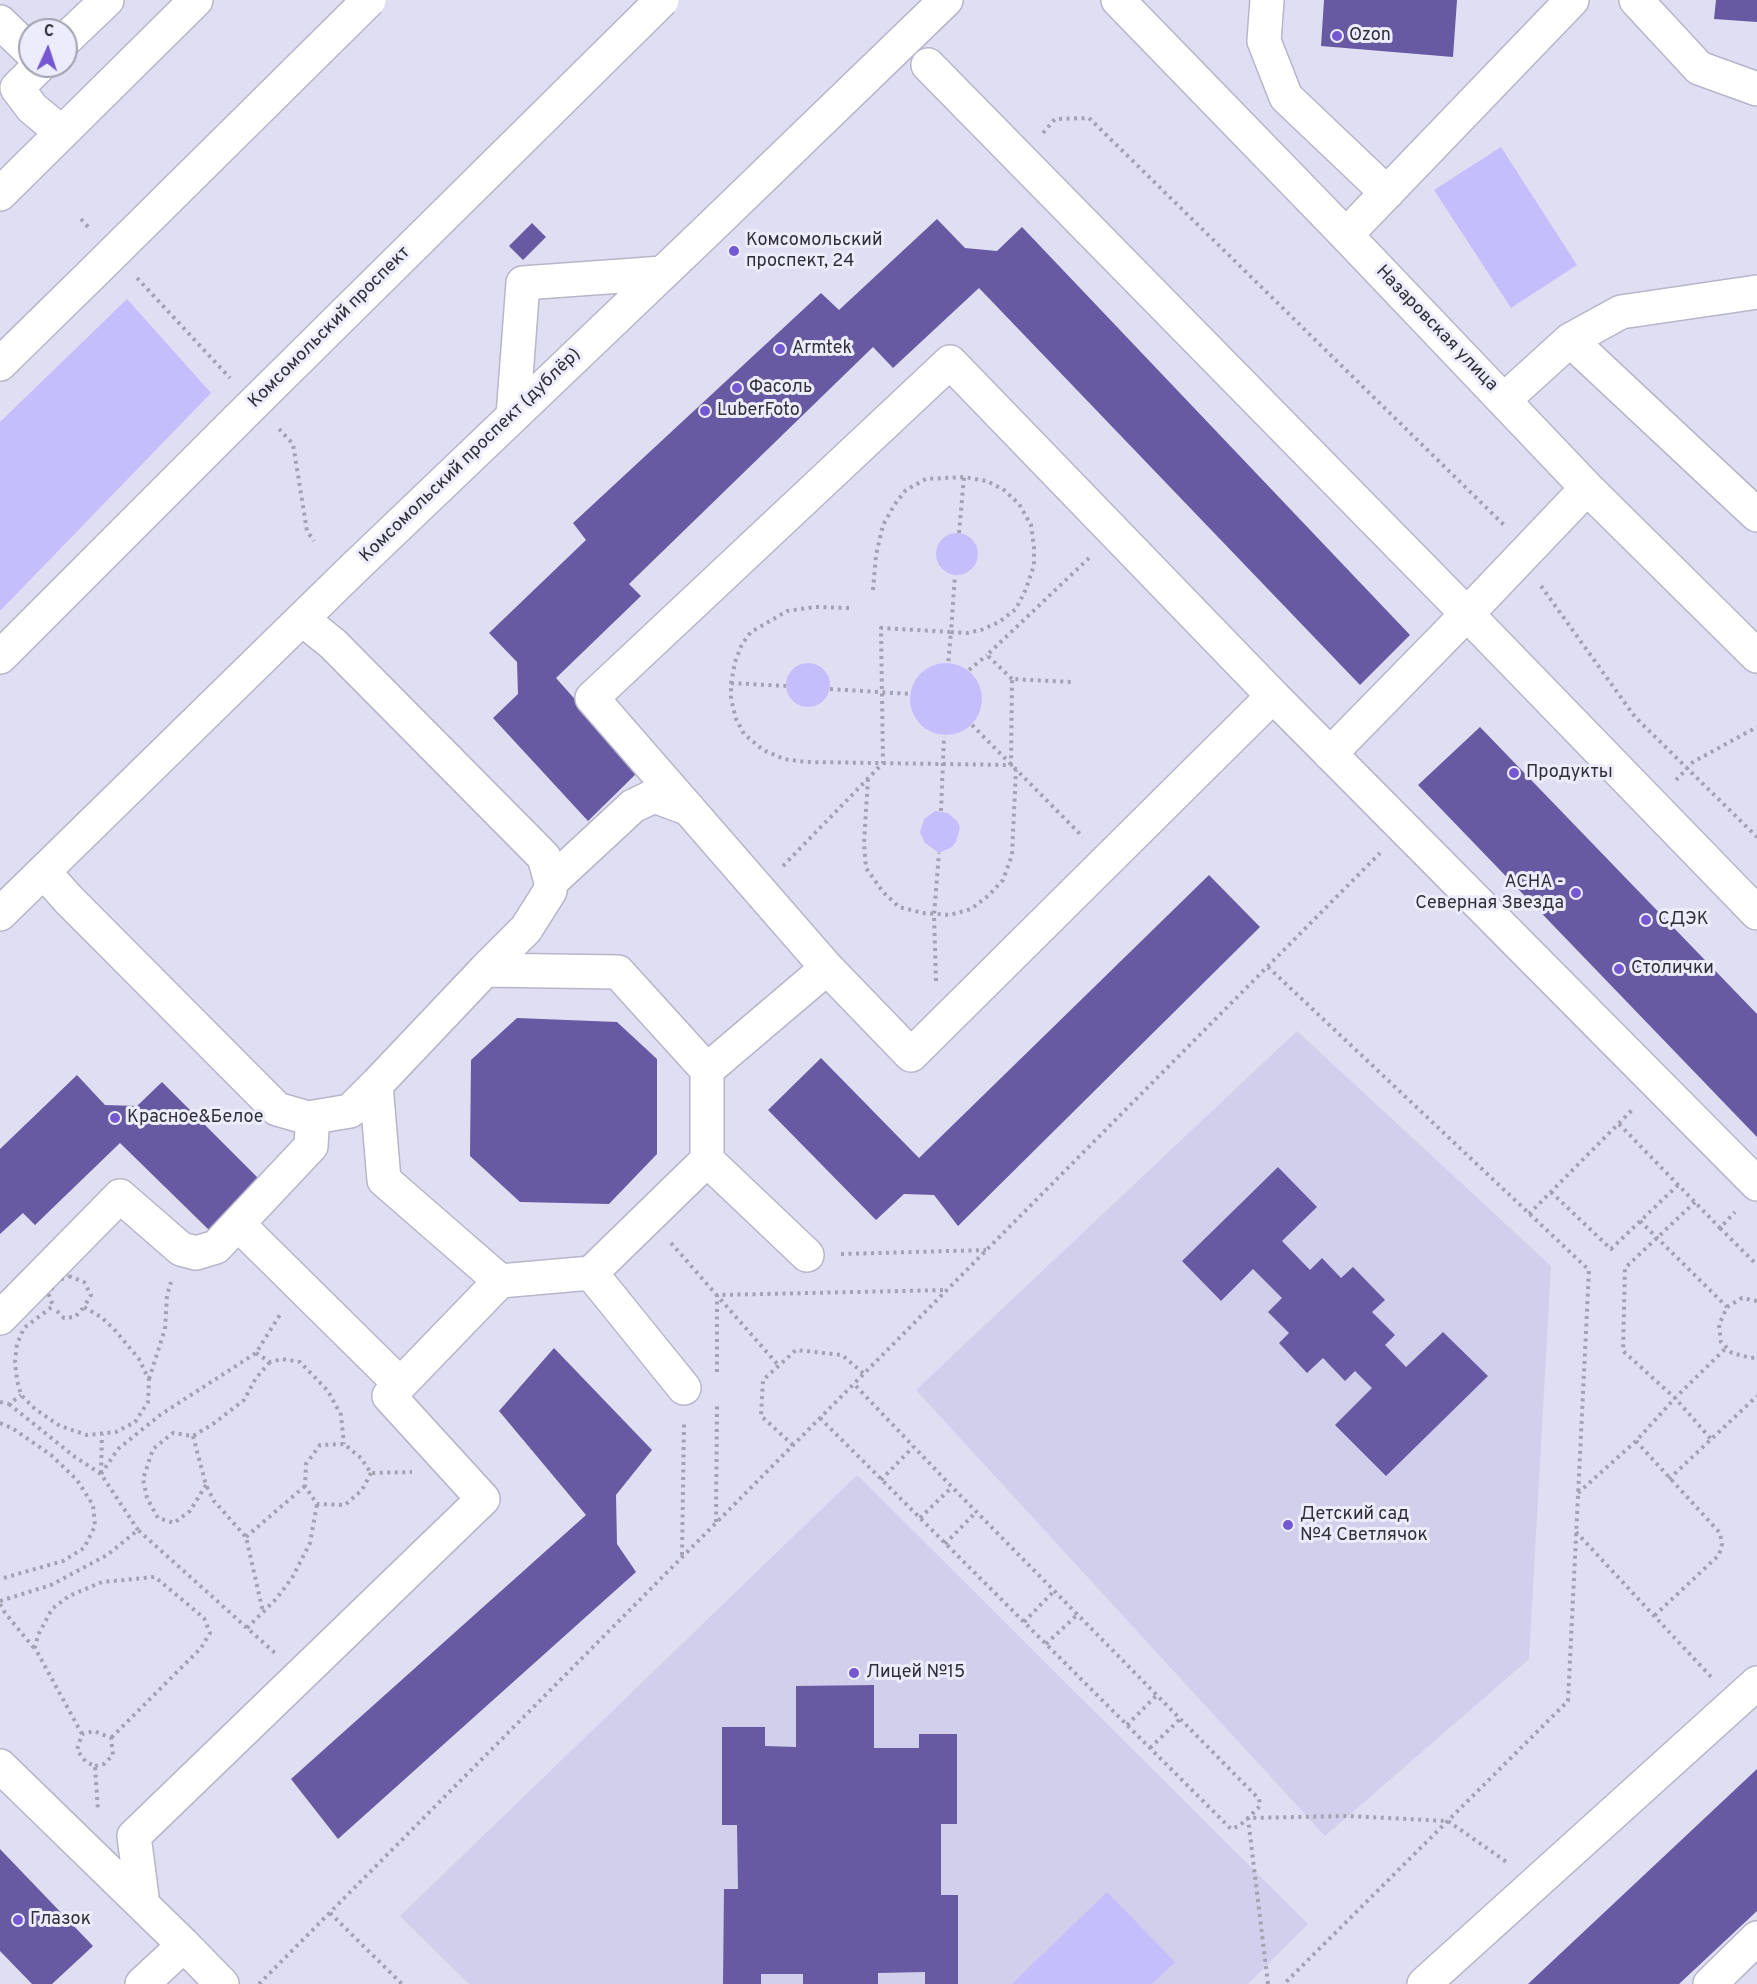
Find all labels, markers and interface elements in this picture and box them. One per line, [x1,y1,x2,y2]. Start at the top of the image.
north arrow [18,18,78,78]
text: С [43,22,54,42]
place label: Ozon [1349,25,1391,47]
marker: Ozon [1330,29,1344,43]
place label: Комсомольский проспект, 24 [746,230,883,272]
street label: Комсомольский проспект [245,243,415,413]
marker: Комсомольский проспект, 24 [727,244,741,258]
street label: Назаровская улица [1370,262,1502,396]
place label: Armtek [792,338,852,360]
marker: Armtek [773,342,787,356]
street label: Комсомольский проспект (дублёр) [356,344,586,568]
place label: Фасоль [749,377,812,399]
marker: Фасоль [730,381,744,395]
place label: LuberFoto [717,400,800,422]
marker: LuberFoto [698,404,712,418]
place label: Продукты [1526,762,1613,784]
marker: Продукты [1507,766,1521,780]
place label: АСНА - Северная Звезда [1415,872,1564,914]
marker: АСНА - Северная Звезда [1569,886,1583,900]
place label: СДЭК [1658,909,1709,931]
marker: СДЭК [1639,913,1653,927]
place label: Столички [1631,958,1714,980]
marker: Столички [1612,962,1626,976]
place label: Красное&Белое [127,1107,263,1129]
marker: Красное&Белое [108,1111,122,1125]
place label: Детский сад №4 Светлячок [1300,1504,1428,1546]
marker: Детский сад №4 Светлячок [1281,1518,1295,1532]
place label: Лицей №15 [866,1662,965,1684]
marker: Лицей №15 [847,1666,861,1680]
place label: Глазок [30,1909,91,1931]
marker: Глазок [11,1913,25,1927]

